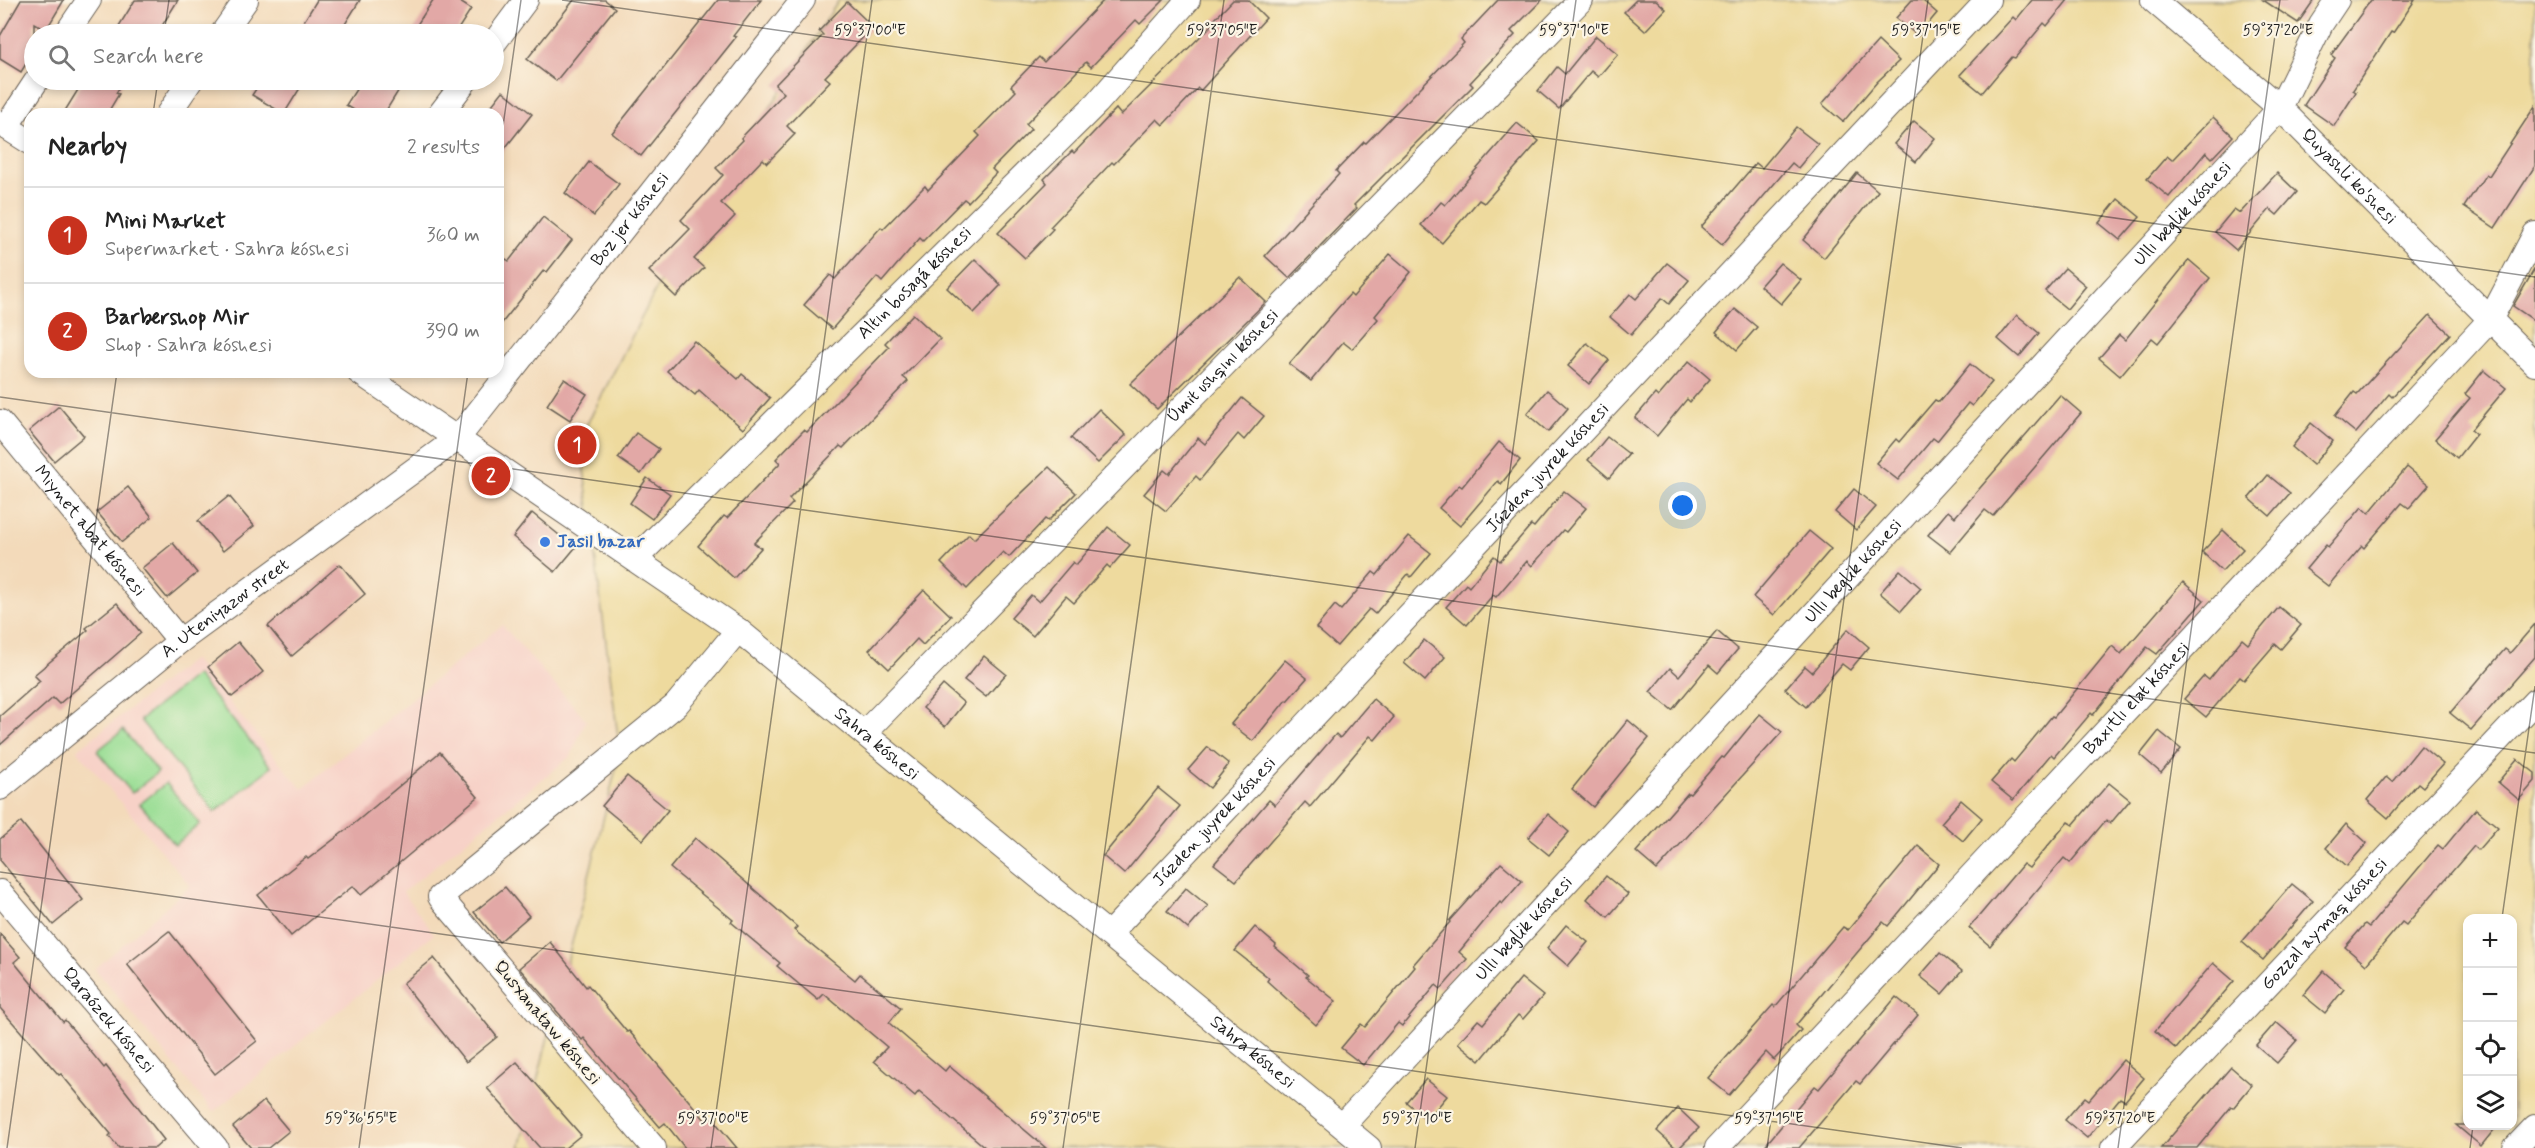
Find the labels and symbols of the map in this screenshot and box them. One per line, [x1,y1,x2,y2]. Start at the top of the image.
text: 59°37'00"E [834,21,906,41]
text: 59°37'05"E [1186,21,1258,41]
text: 59°37'10"E [1539,21,1609,41]
text: 59°37'15"E [1891,21,1961,41]
text: 59°37'20"E [2243,21,2314,41]
street label: Quyashli ko'shesi [2295,124,2402,230]
street label: Ullı beglik kóshesi [2128,156,2237,271]
street label: Boz jer kóshesi [586,167,675,271]
street label: Altın bosaǵa kóshesi [852,221,977,345]
street label: Úmit ushqını kóshesi [1161,304,1284,429]
street label: Júzden juyrek kóshesi [1481,398,1615,538]
pin: 1 [558,422,596,468]
pin: 2 [472,454,510,498]
street label: Miynet abat kóshesi [28,460,151,602]
your location [1668,491,1697,520]
street label: Ullı beglik kóshesi [1799,514,1908,629]
place label: Jasil bazar [557,530,645,554]
marker: Jasil bazar [538,535,552,549]
street label: A. Uteniyazov street [156,553,294,664]
street label: Baxıtlı elat kóshesi [2078,637,2195,760]
street label: Sahra kóshesi [829,702,924,786]
street label: Júzden juyrek kóshesi [1148,752,1282,892]
street label: Gozzal aymaq kóshesi [2256,852,2393,996]
street label: Ullı beglik kóshesi [1470,871,1578,986]
street label: Qusxanataw kóshesi [488,956,606,1090]
street label: Qaraózek kóshesi [57,962,160,1079]
street label: Sahra kóshesi [1205,1010,1300,1094]
text: 59°36'55"E [325,1109,397,1129]
text: 59°37'00"E [677,1109,749,1129]
text: 59°37'05"E [1029,1109,1101,1129]
text: 59°37'10"E [1382,1109,1452,1129]
text: 59°37'15"E [1734,1109,1804,1129]
text: 59°37'20"E [2085,1109,2156,1129]

